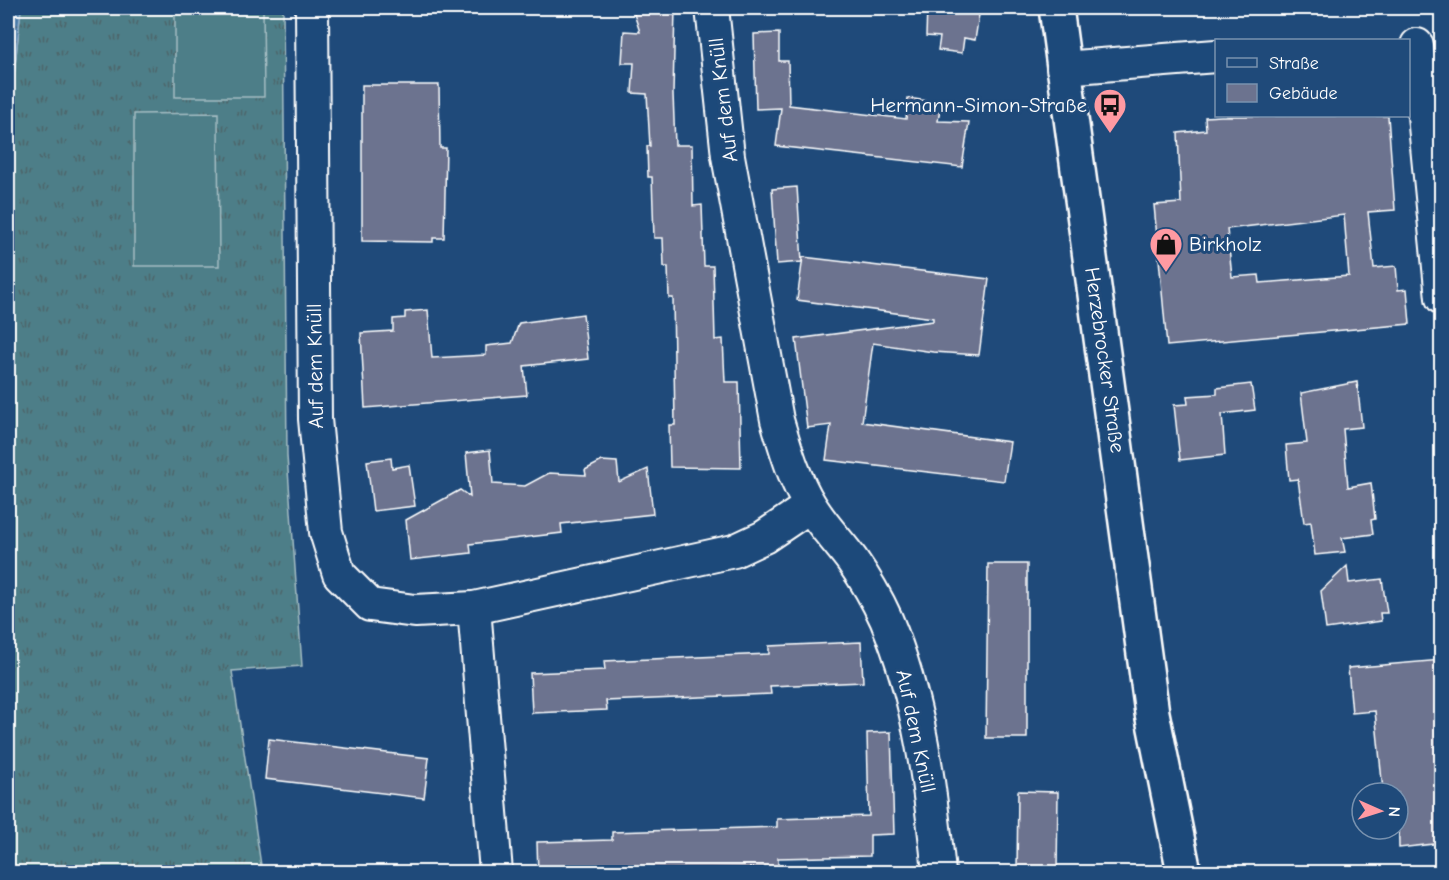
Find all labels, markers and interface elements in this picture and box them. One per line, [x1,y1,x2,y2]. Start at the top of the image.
street label: Auf dem Knüll [703,36,743,164]
legend [1215,39,1410,117]
text: Straße [1269,53,1319,74]
text: Gebäude [1269,83,1338,104]
bus stop icon: Hermann-Simon-Straße [1092,87,1128,134]
place label: Hermann-Simon-Straße [870,93,1087,117]
shop icon: Birkholz [1148,226,1184,273]
place label: Birkholz [1189,232,1261,256]
street label: Herzebrocker Straße [1080,266,1130,454]
street label: Auf dem Knüll [302,303,328,429]
street label: Auf dem Knüll [891,667,941,795]
north arrow [1350,781,1410,841]
text: N [1385,806,1403,817]

